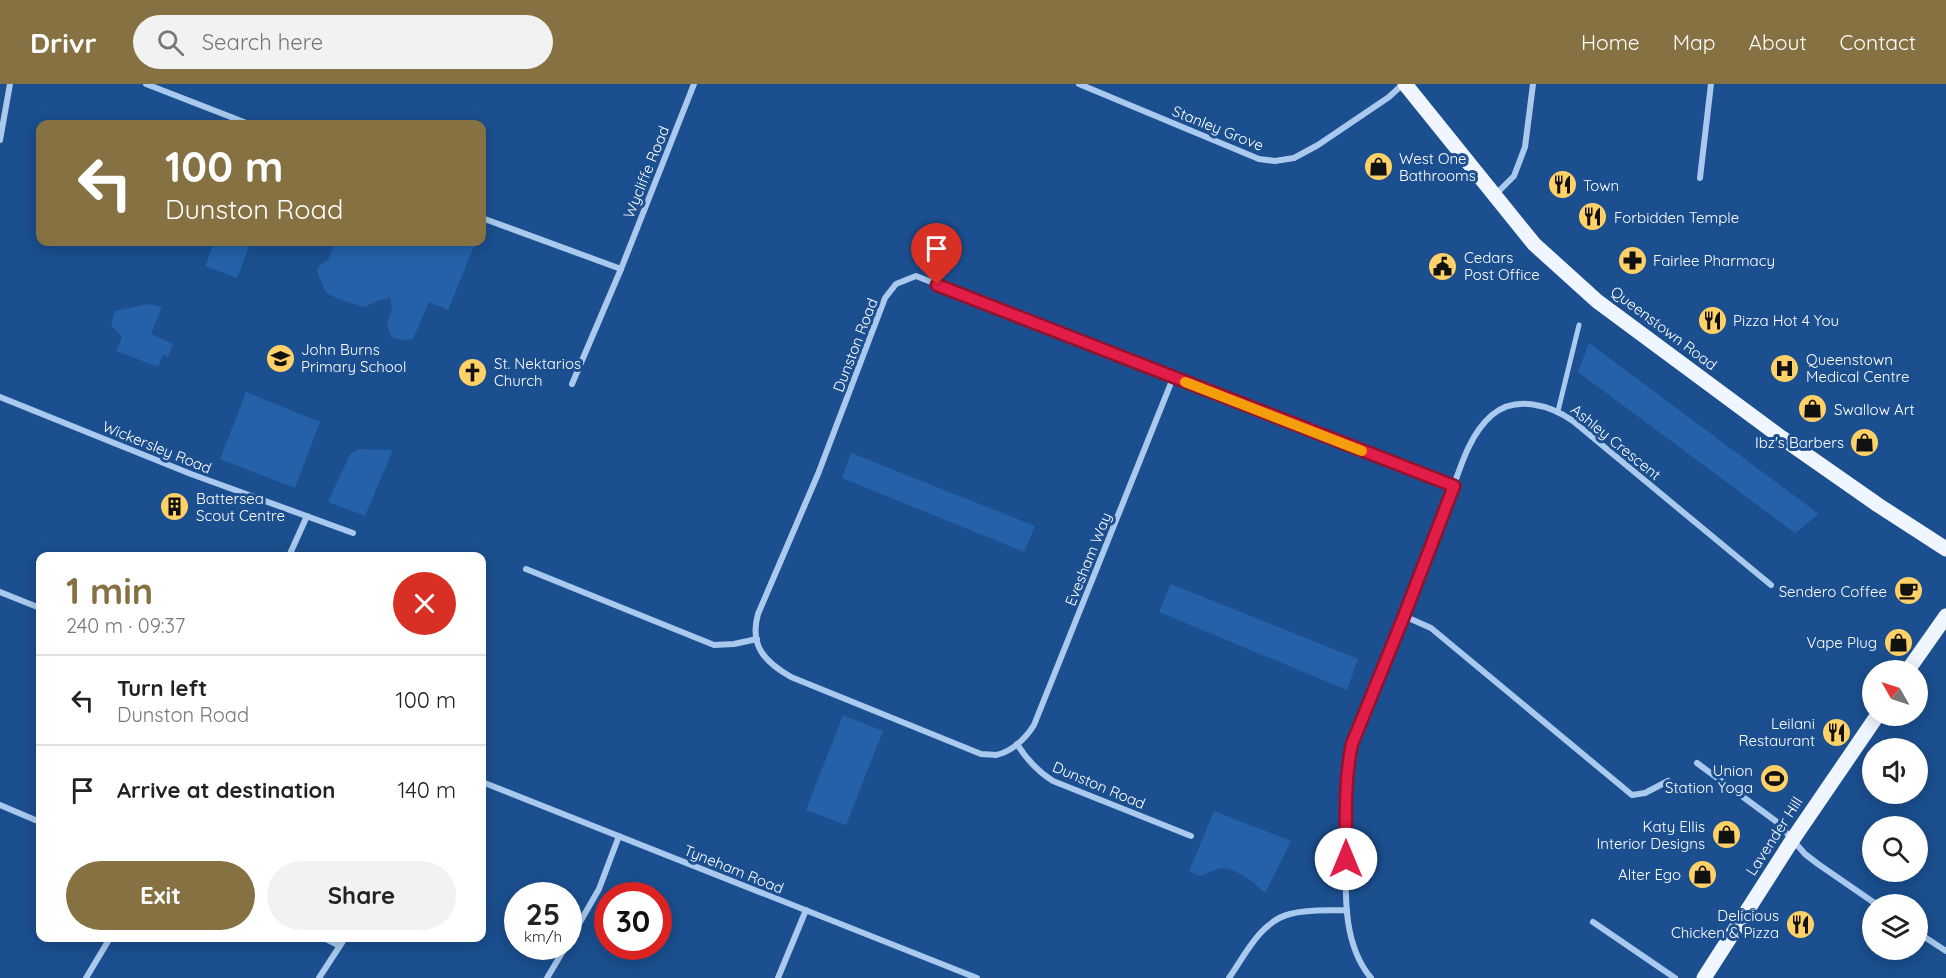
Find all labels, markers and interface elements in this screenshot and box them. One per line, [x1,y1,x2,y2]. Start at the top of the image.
search box [133,15,553,69]
text: Drivr [30,25,97,60]
icon: search [154,26,187,59]
text: Search here [202,28,323,56]
text: Home [1581,29,1640,55]
text: Map [1673,29,1716,55]
text: About [1749,29,1807,55]
text: Contact [1840,29,1916,55]
street label: Stanley Grove [1170,101,1266,155]
street label: Wycliffe Road [619,123,673,221]
text: 100 m [165,140,283,193]
icon: left [66,144,144,222]
place label: West One Bathrooms [1399,149,1476,185]
shop icon: West One Bathrooms [1362,151,1394,183]
restaurant icon: Town [1546,169,1578,201]
place label: Town [1583,176,1619,195]
text: Dunston Road [165,192,343,226]
restaurant icon: Forbidden Temple [1577,201,1609,233]
place label: Forbidden Temple [1614,208,1739,227]
pin [911,223,962,285]
icon: arrive [920,232,953,265]
pharmacy icon: Fairlee Pharmacy [1616,244,1648,276]
place label: Cedars Post Office [1464,248,1540,284]
public building icon: Cedars Post Office [1427,250,1459,282]
place label: Fairlee Pharmacy [1653,251,1775,270]
street label: Queenstown Road [1607,282,1721,374]
street label: Dunston Road [828,295,882,395]
restaurant icon: Pizza Hot 4 You [1696,304,1728,336]
place label: Pizza Hot 4 You [1733,311,1839,330]
place label: John Burns Primary School [301,340,406,376]
school or university icon: John Burns Primary School [264,342,296,374]
place label: Queenstown Medical Centre [1806,350,1910,386]
hospital icon: Queenstown Medical Centre [1769,352,1801,384]
place label: St. Nektarios Church [494,354,581,390]
church icon: St. Nektarios Church [457,356,489,388]
shop icon: Swallow Art [1797,393,1829,425]
street label: Ashley Crescent [1567,400,1665,484]
place label: Swallow Art [1834,400,1915,419]
street label: Wickersley Road [100,416,214,478]
shop icon: Ibz's Barbers [1849,426,1881,458]
place label: Ibz's Barbers [1755,433,1844,452]
place label: Battersea Scout Centre [196,489,285,525]
building icon: Battersea Scout Centre [159,491,191,523]
street label: Evesham Way [1061,510,1115,608]
text: 1 min [66,568,153,613]
button: close [393,572,456,635]
cafe icon: Sendero Coffee [1892,575,1924,607]
place label: Sendero Coffee [1779,582,1887,601]
text: 240 m · 09:37 [66,613,185,638]
shop icon: Vape Plug [1882,626,1914,658]
place label: Vape Plug [1806,633,1877,652]
north arrow [1862,660,1928,726]
map controls [1862,660,1928,960]
text: Turn left [117,674,207,702]
icon: left [66,684,99,717]
text: 100 m [396,686,456,714]
text: Dunston Road [117,702,249,727]
place label: Leilani Restaurant [1739,714,1815,750]
restaurant icon: Leilani Restaurant [1820,716,1852,748]
button: sound [1862,738,1928,804]
street label: Dunston Road [1050,757,1148,813]
place label: Union Station Yoga [1665,761,1753,797]
sports icon: Union Station Yoga [1758,763,1790,795]
icon: arrive [66,774,99,807]
text: Arrive at destination [117,776,335,804]
text: 140 m [397,776,456,804]
street label: Lavender Hill [1741,793,1807,879]
button: search [1862,816,1928,882]
place label: Katy Ellis Interior Designs [1596,817,1705,853]
shop icon: Katy Ellis Interior Designs [1710,819,1742,851]
position arrow [1314,827,1378,891]
street label: Tyneham Road [681,840,787,898]
shop icon: Alter Ego [1686,858,1718,890]
button: Exit [66,861,255,930]
button: Share [267,861,456,930]
place label: Alter Ego [1618,865,1681,884]
speed limit sign: 30 [594,882,672,960]
button: layers [1862,894,1928,960]
text: 25 [526,895,560,933]
place label: Delicious Chicken & Pizza [1671,906,1779,942]
restaurant icon: Delicious Chicken & Pizza [1784,908,1816,940]
text: km/h [524,927,562,946]

